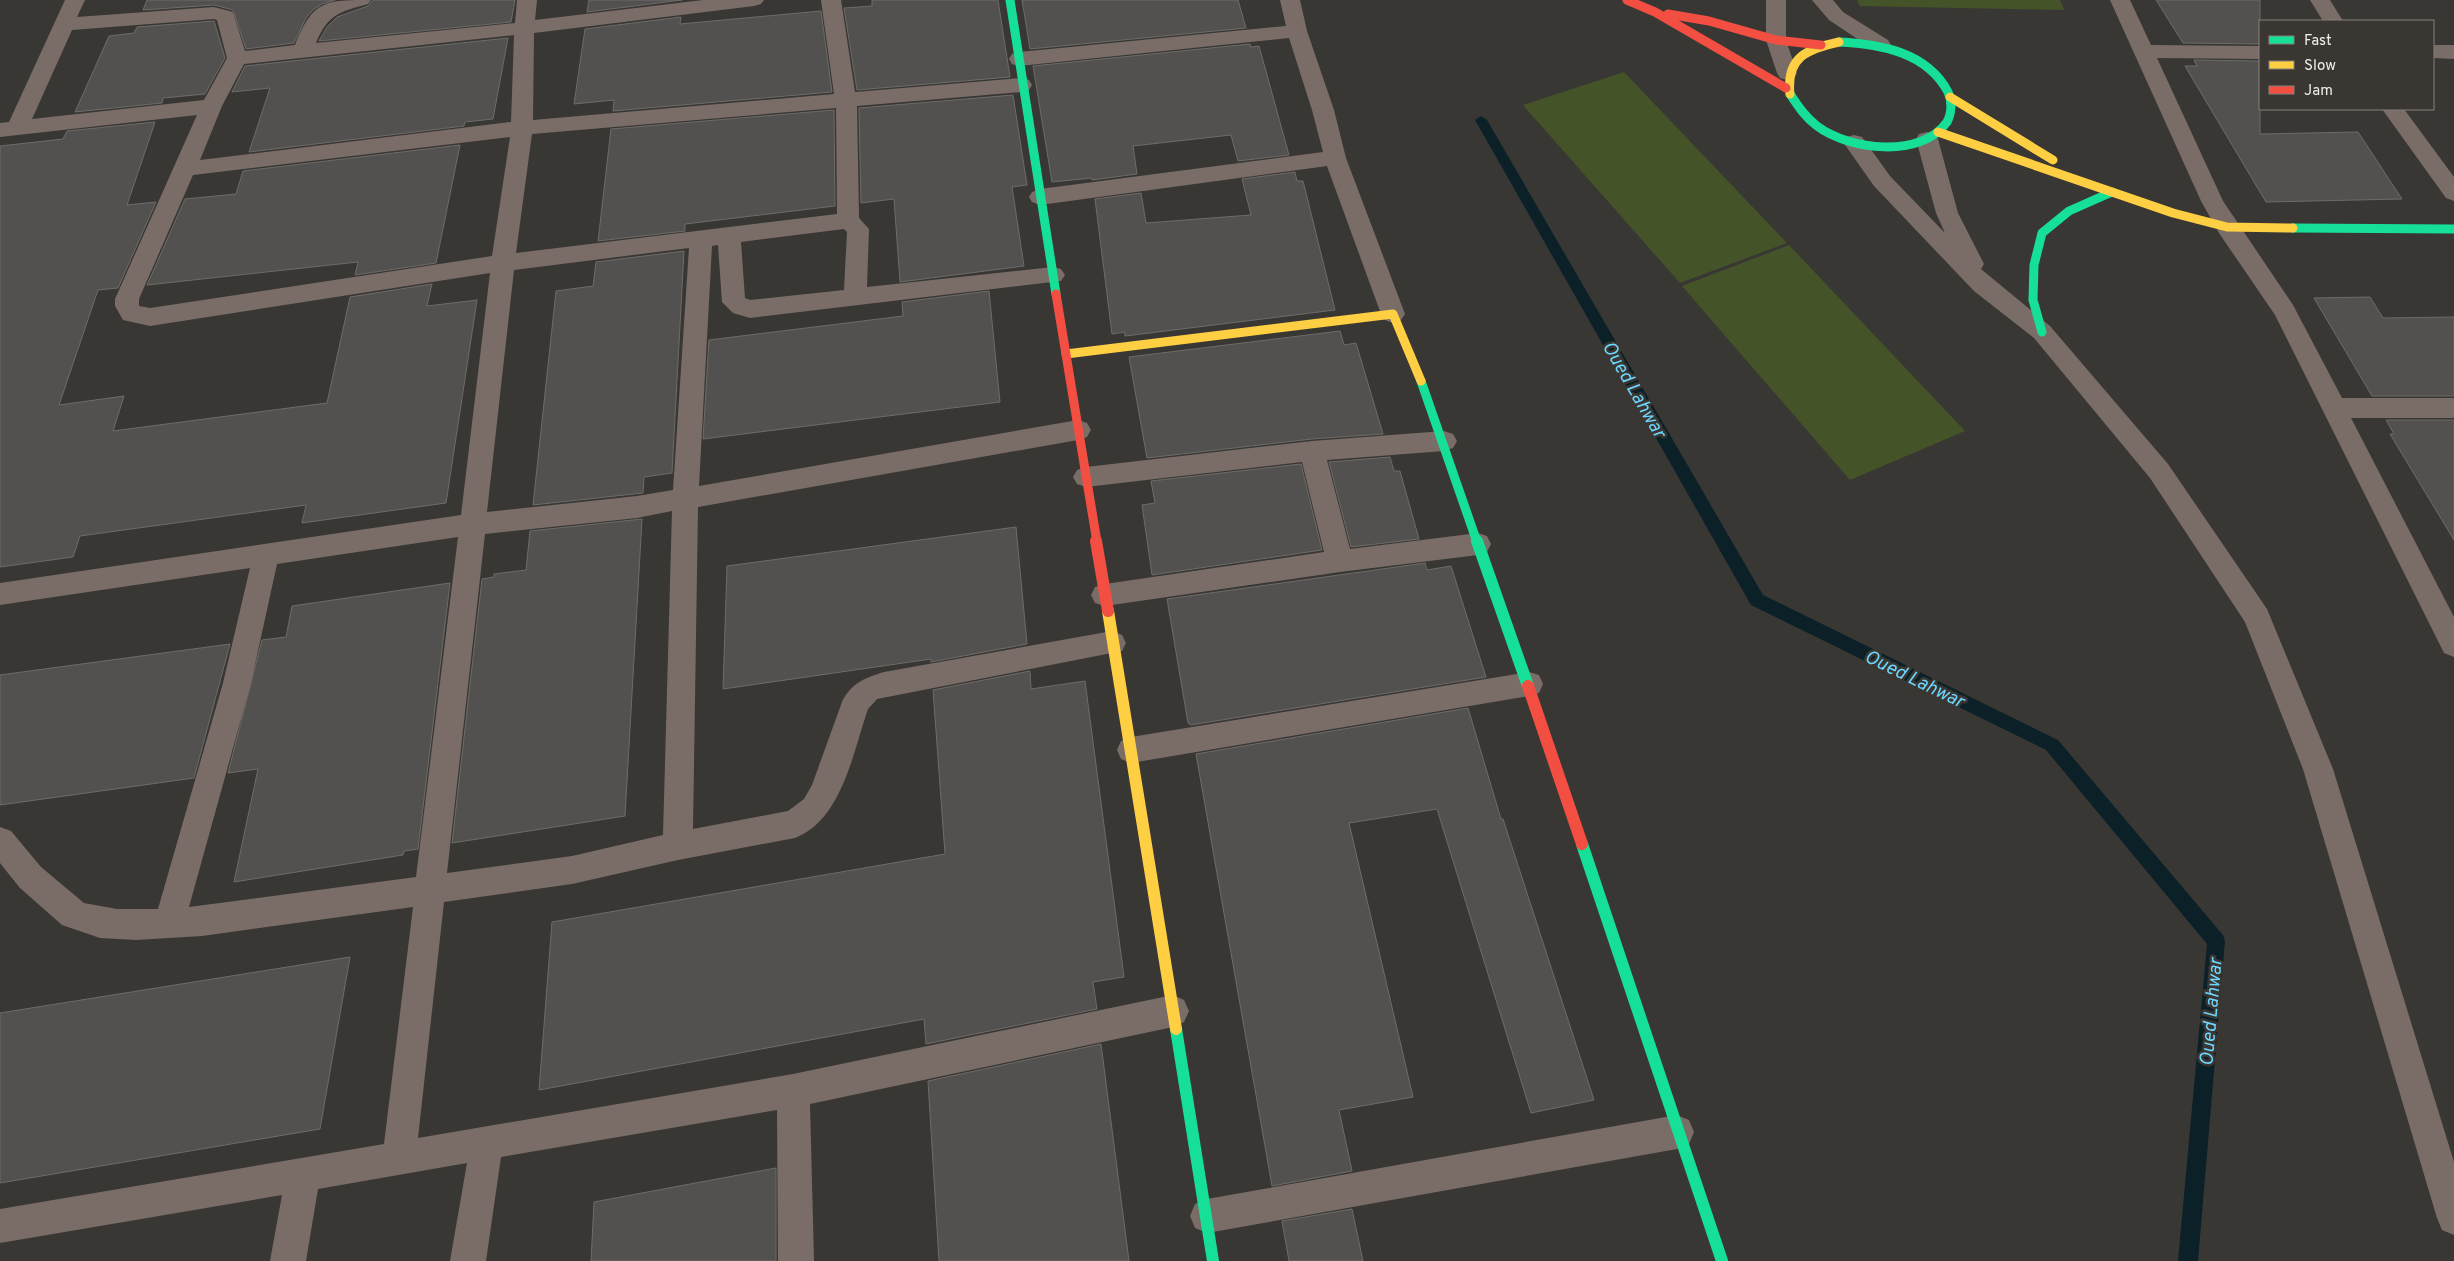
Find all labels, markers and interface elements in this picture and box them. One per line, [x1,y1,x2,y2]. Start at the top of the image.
legend [2259,20,2434,110]
text: Fast [2304,32,2332,51]
text: Slow [2304,57,2336,76]
text: Jam [2304,82,2333,101]
water label: Oued Lahwar [1596,337,1672,444]
water label: Oued Lahwar [1860,645,1970,715]
water label: Oued Lahwar [2195,955,2229,1067]

